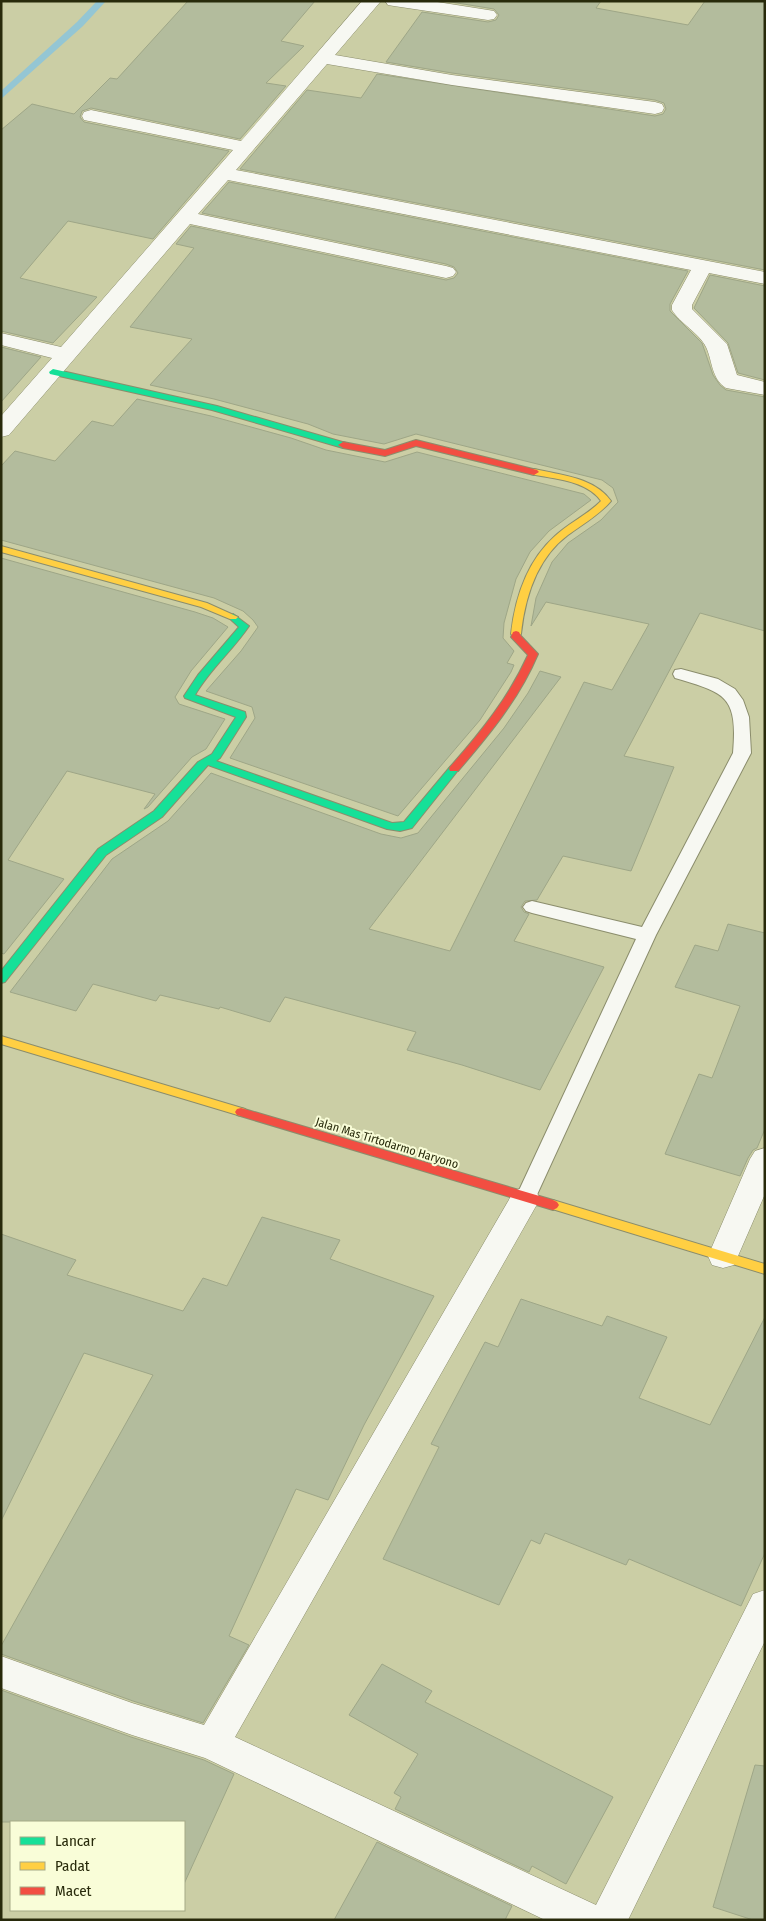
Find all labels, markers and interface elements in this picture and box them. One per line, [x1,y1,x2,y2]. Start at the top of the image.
street label: Jalan Mas Tirtodarmo Haryono [314,1115,460,1171]
legend [10,1821,185,1911]
text: Lancar [55,1832,96,1850]
text: Padat [55,1857,90,1875]
text: Macet [55,1882,92,1900]

